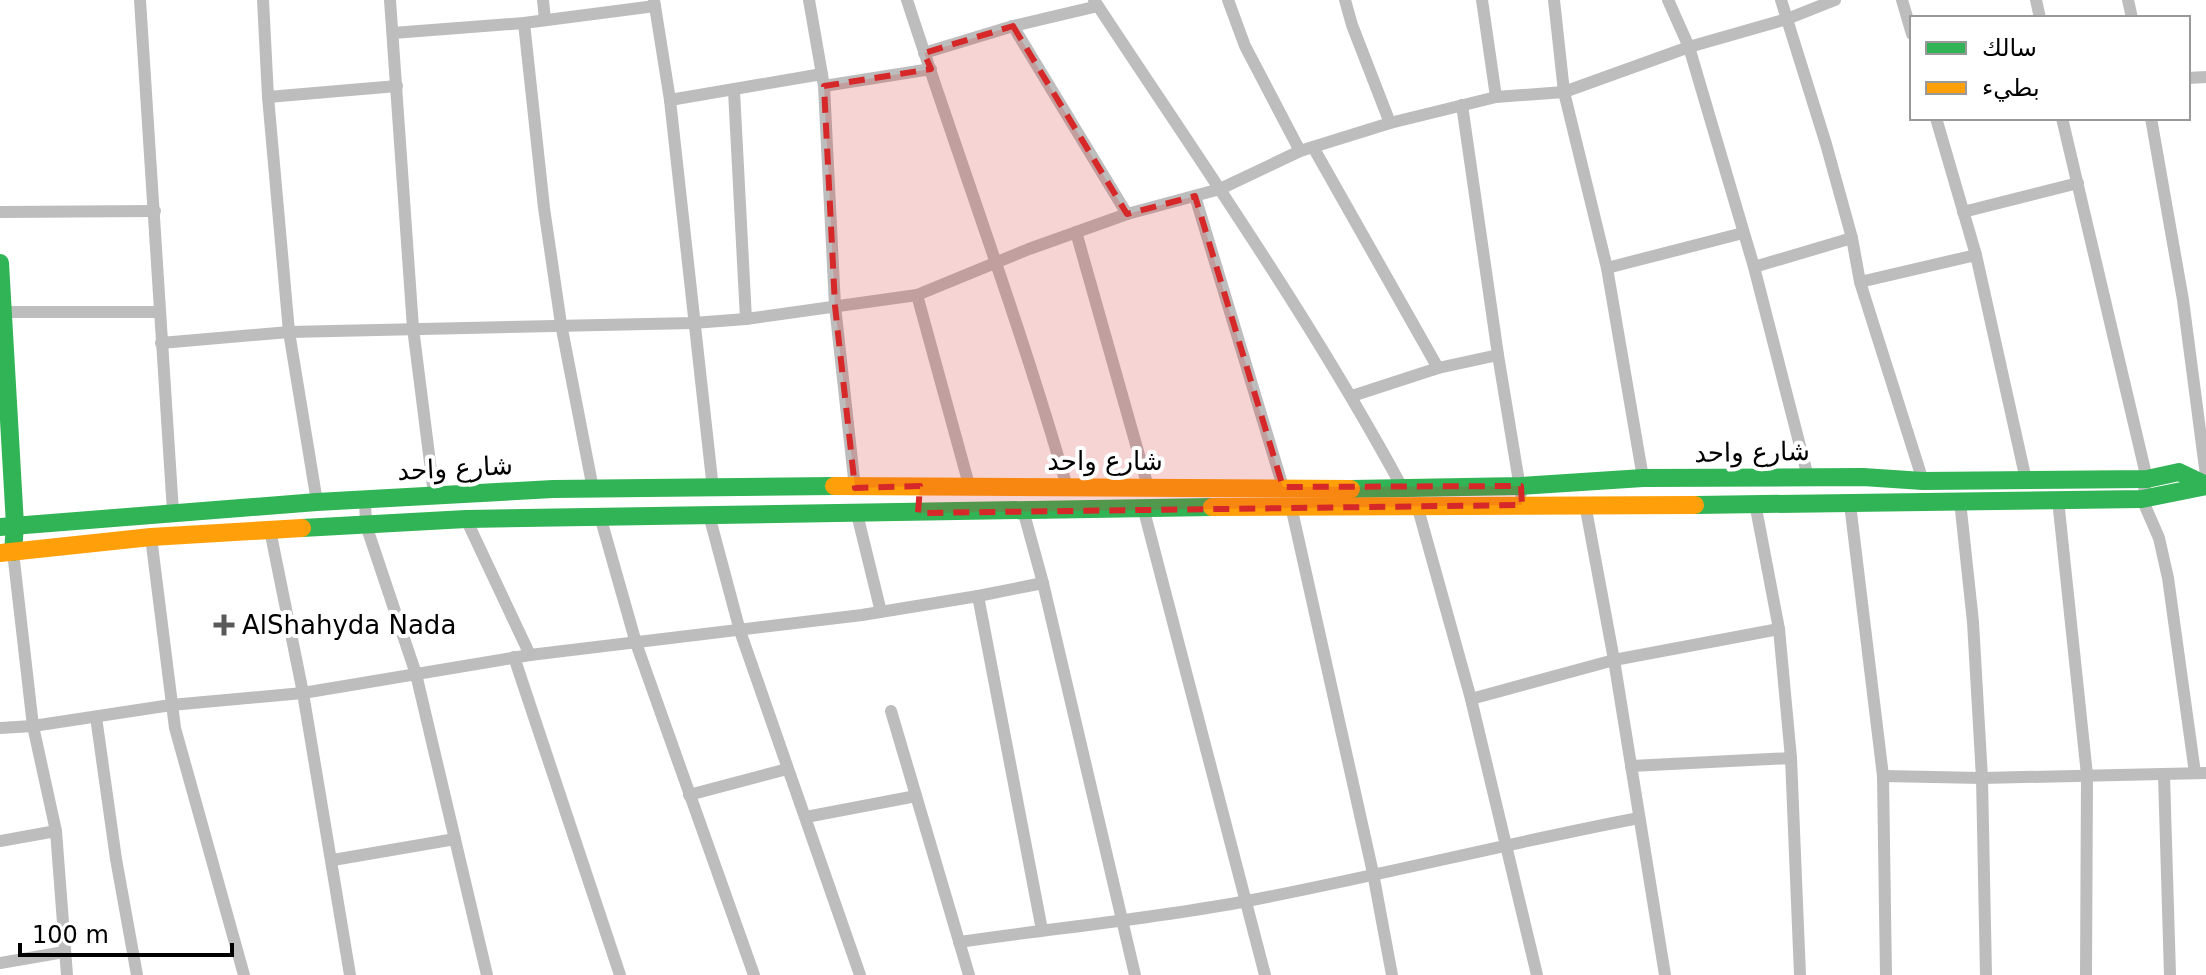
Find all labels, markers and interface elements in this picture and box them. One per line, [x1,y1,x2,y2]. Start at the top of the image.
legend [1910,16,2190,120]
text: سالك [1982,34,2037,62]
text: بطيء [1982,74,2040,102]
street label: شارع واحد [1694,436,1810,469]
street label: شارع واحد [1047,446,1163,477]
street label: شارع واحد [397,450,514,487]
place label: AlShahyda Nada [242,610,456,640]
marker: AlShahyda Nada [213,614,235,636]
scale bar [20,907,232,957]
text: 100 m [32,921,109,949]

